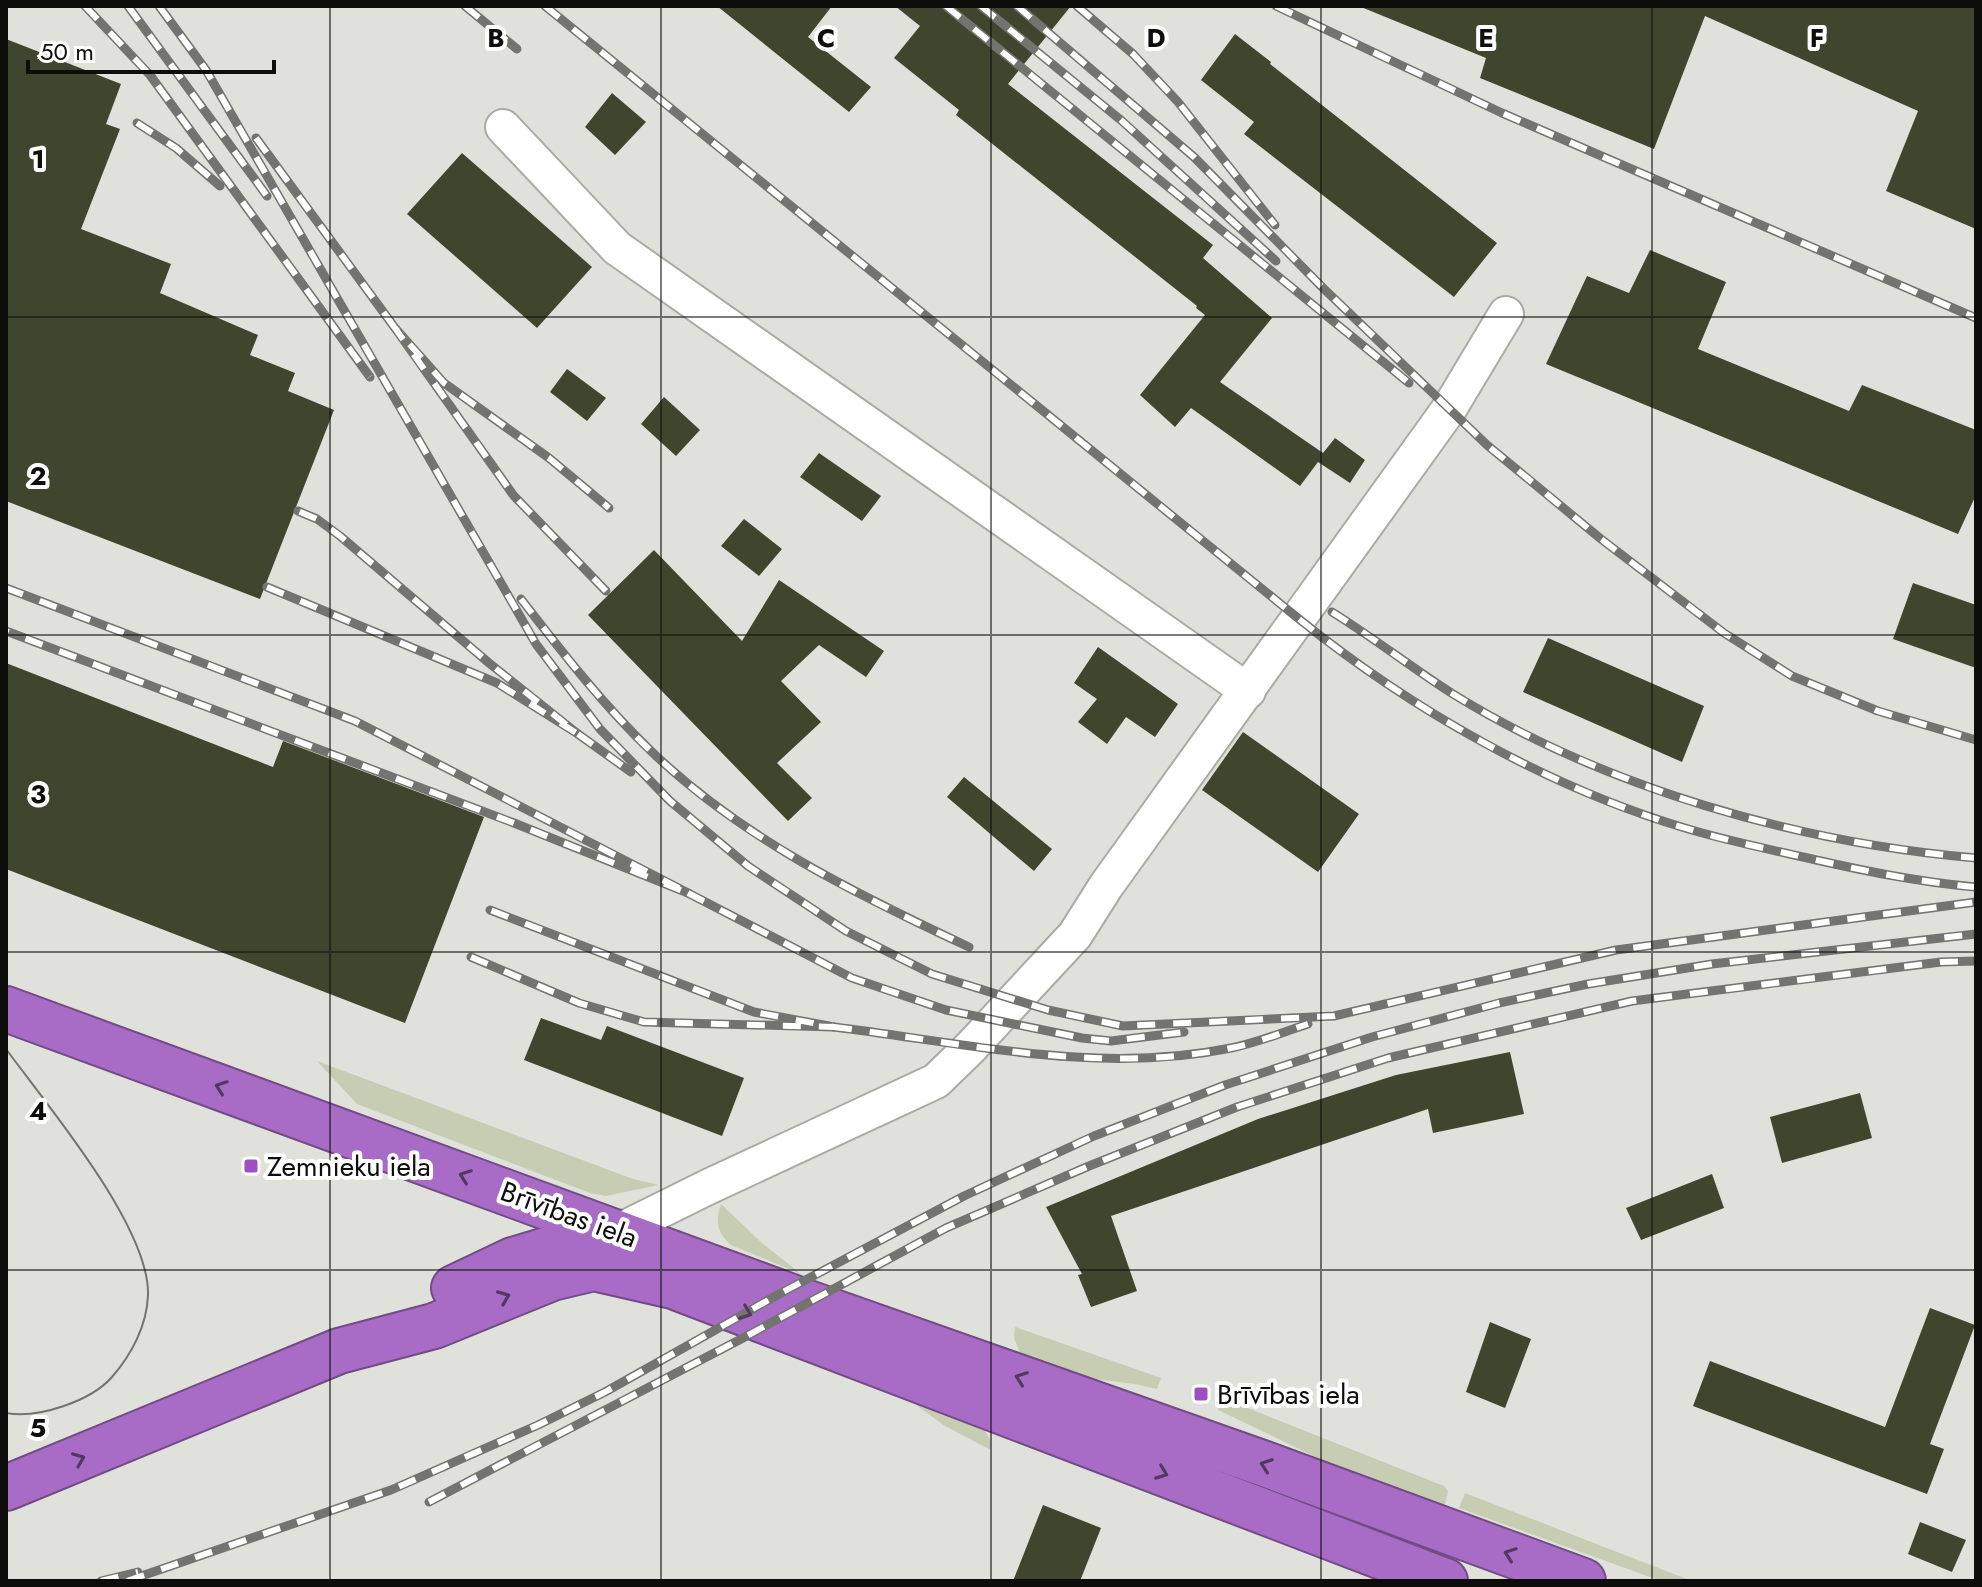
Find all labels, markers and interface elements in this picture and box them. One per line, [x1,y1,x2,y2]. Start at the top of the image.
text: B [487,19,505,57]
text: C [817,19,835,57]
text: D [1146,19,1166,57]
text: E [1478,19,1494,57]
text: F [1810,19,1824,57]
scale bar [28,24,274,74]
text: 50 m [40,34,94,69]
text: 1 [31,140,45,178]
text: 2 [29,457,47,495]
text: 3 [30,775,46,813]
one-way arrow [215,1081,229,1097]
text: 4 [29,1092,47,1130]
place label: Zemnieku iela [267,1146,431,1187]
marker: Zemnieku iela [242,1157,260,1175]
one-way arrow [459,1170,473,1186]
street label: Brīvības iela [495,1171,643,1258]
one-way arrow [496,1291,510,1307]
one-way arrow [738,1303,752,1320]
one-way arrow [1015,1371,1029,1388]
place label: Brīvības iela [1217,1374,1360,1415]
marker: Brīvības iela [1192,1385,1210,1403]
text: 5 [30,1409,46,1447]
one-way arrow [70,1453,85,1469]
one-way arrow [1260,1458,1274,1475]
one-way arrow [1154,1463,1168,1480]
one-way arrow [1504,1547,1518,1564]

